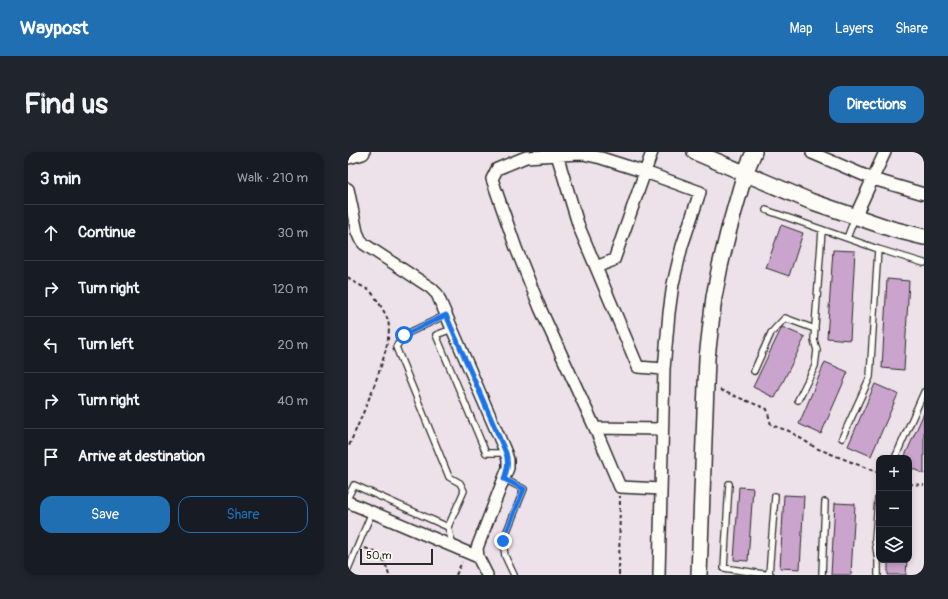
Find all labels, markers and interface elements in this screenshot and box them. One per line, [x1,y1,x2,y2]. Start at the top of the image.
text: Waypost [20,16,89,40]
text: Map [790,20,813,37]
text: Layers [835,20,873,37]
text: Share [895,20,928,37]
button: Directions [829,86,924,123]
text: Find us [24,87,108,122]
text: 3 min [40,168,81,189]
text: Walk · 210 m [237,170,308,186]
icon: ahead [40,222,62,244]
text: Continue [78,223,136,242]
text: 30 m [278,225,308,241]
icon: right [40,278,62,300]
text: Turn right [78,279,139,298]
text: 120 m [272,281,308,297]
route start [395,326,413,344]
icon: left [40,334,62,356]
text: Turn left [78,335,134,354]
text: 20 m [277,337,308,353]
icon: right [40,390,62,412]
text: Turn right [78,391,139,410]
text: 40 m [277,393,308,409]
icon: arrive [40,446,62,468]
text: Arrive at destination [78,447,205,466]
map controls [876,455,912,563]
button: + [876,455,912,491]
button: − [876,491,912,527]
button: Save [40,496,170,533]
button: Share [178,496,308,533]
button: layers [876,527,912,563]
route end [494,532,512,550]
scale bar [360,547,433,566]
text: 50 m [366,549,392,562]

